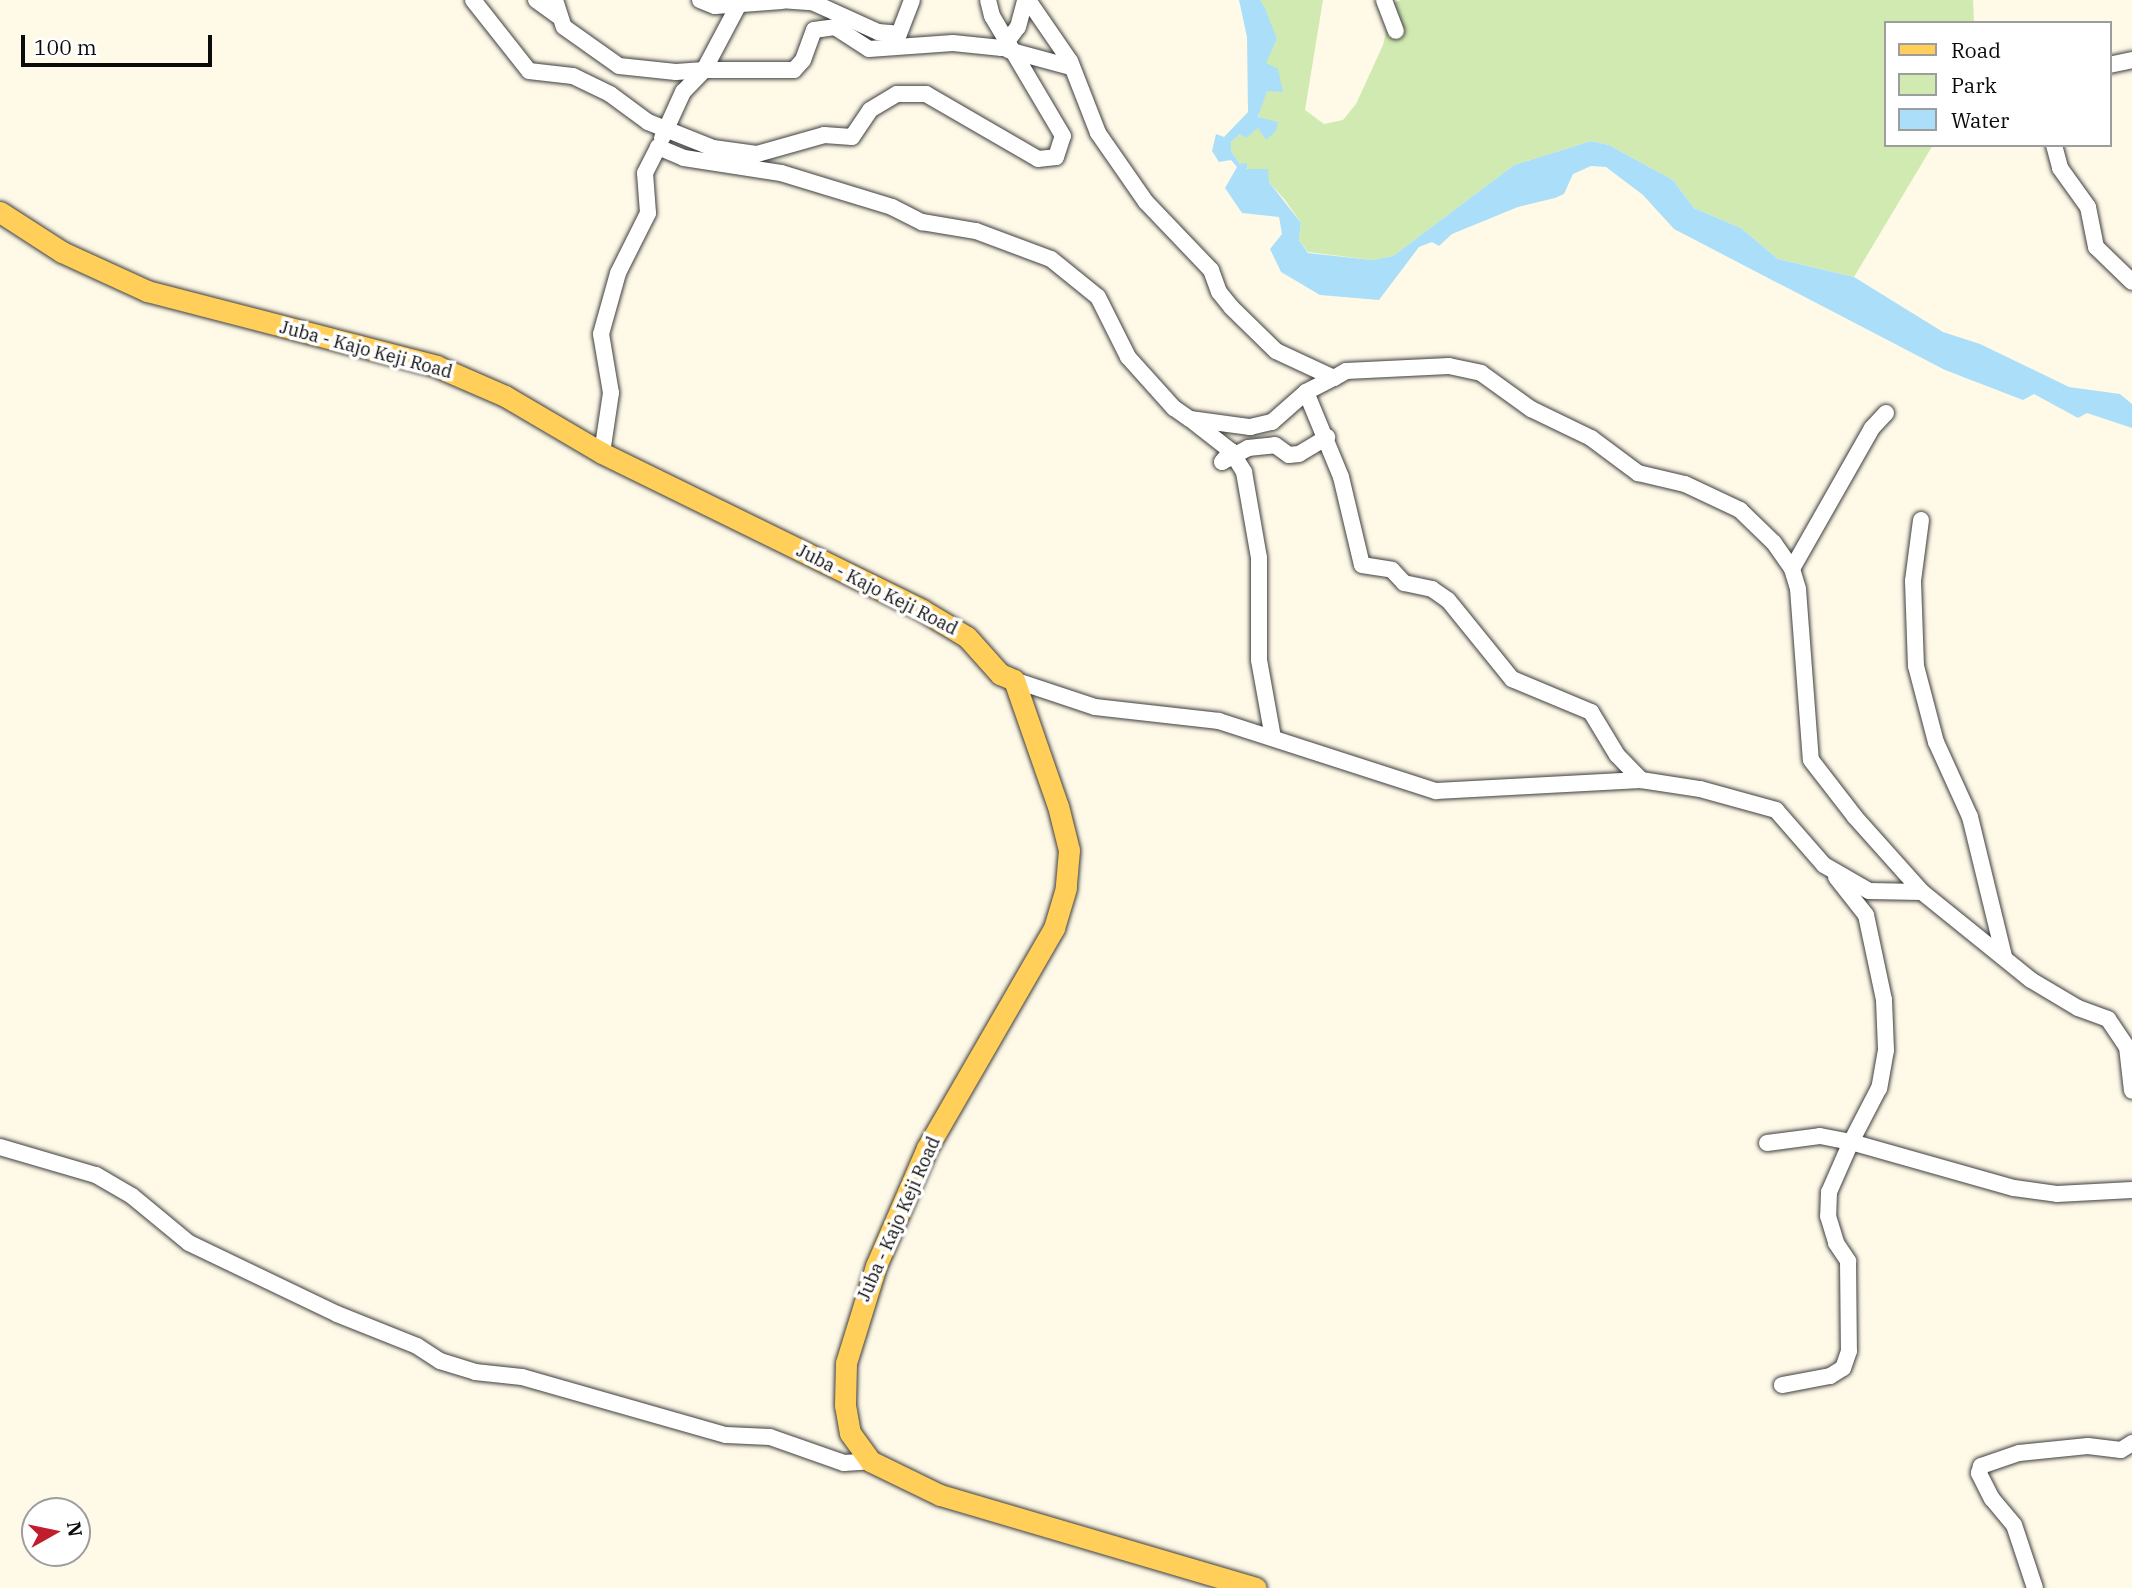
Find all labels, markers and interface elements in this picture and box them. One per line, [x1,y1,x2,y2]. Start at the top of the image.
scale bar [24,21,215,65]
legend [1884,21,2111,147]
text: 100 m [34,33,97,61]
text: Road [1951,36,2001,64]
text: Park [1951,71,1997,99]
text: Water [1951,106,2009,134]
street label: Juba - Kajo Keji Road [277,317,455,383]
street label: Juba - Kajo Keji Road [793,540,961,640]
street label: Juba - Kajo Keji Road [853,1133,945,1305]
north arrow [21,1497,91,1567]
text: N [62,1520,88,1538]

